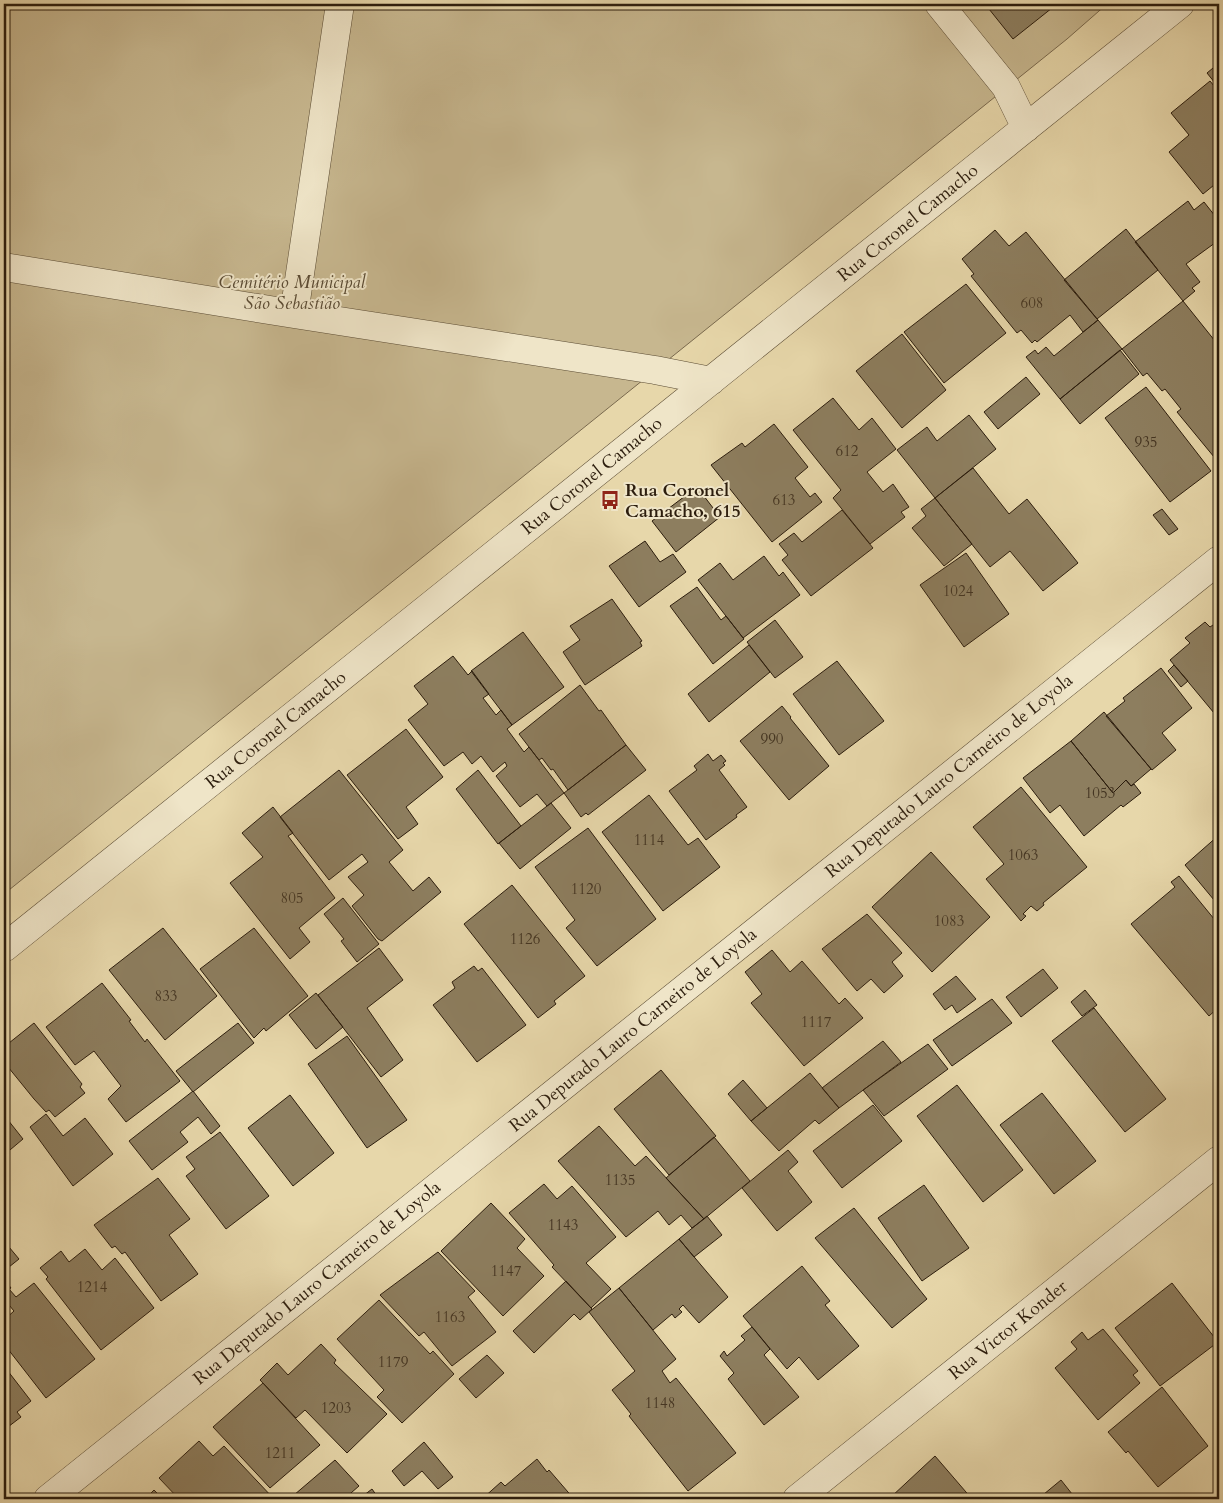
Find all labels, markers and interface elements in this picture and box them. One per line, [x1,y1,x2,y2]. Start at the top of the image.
street label: Rua Coronel Camacho [832,158,984,288]
park label: Cemitério Municipal São Sebastião [219,270,367,316]
house number: 608 [1020,293,1044,313]
street label: Rua Coronel Camacho [516,411,668,541]
house number: 935 [1134,432,1158,452]
house number: 612 [835,441,859,461]
place label: Rua Coronel Camacho, 615 [625,478,741,524]
bus stop icon: Rua Coronel Camacho, 615 [599,489,621,511]
house number: 613 [772,490,796,510]
house number: 1024 [943,581,974,601]
street label: Rua Coronel Camacho [200,665,352,795]
street label: Rua Deputado Lauro Carneiro de Loyola [820,668,1078,884]
house number: 990 [760,729,784,749]
house number: 1053 [1085,783,1115,803]
house number: 1114 [634,830,665,850]
house number: 1063 [1008,845,1038,865]
house number: 1120 [571,879,602,899]
house number: 805 [280,888,304,908]
house number: 1083 [934,911,964,931]
street label: Rua Deputado Lauro Carneiro de Loyola [504,922,762,1138]
house number: 1126 [510,929,541,949]
house number: 833 [154,986,178,1006]
house number: 1117 [801,1012,832,1032]
house number: 1135 [605,1170,635,1190]
street label: Rua Deputado Lauro Carneiro de Loyola [188,1175,446,1391]
house number: 1143 [548,1215,578,1235]
house number: 1147 [491,1261,522,1281]
street label: Rua Victor Konder [943,1274,1073,1386]
house number: 1214 [77,1277,108,1297]
house number: 1163 [435,1307,465,1327]
house number: 1179 [378,1352,409,1372]
house number: 1148 [645,1393,675,1413]
house number: 1203 [321,1398,351,1418]
house number: 1211 [265,1443,295,1463]

